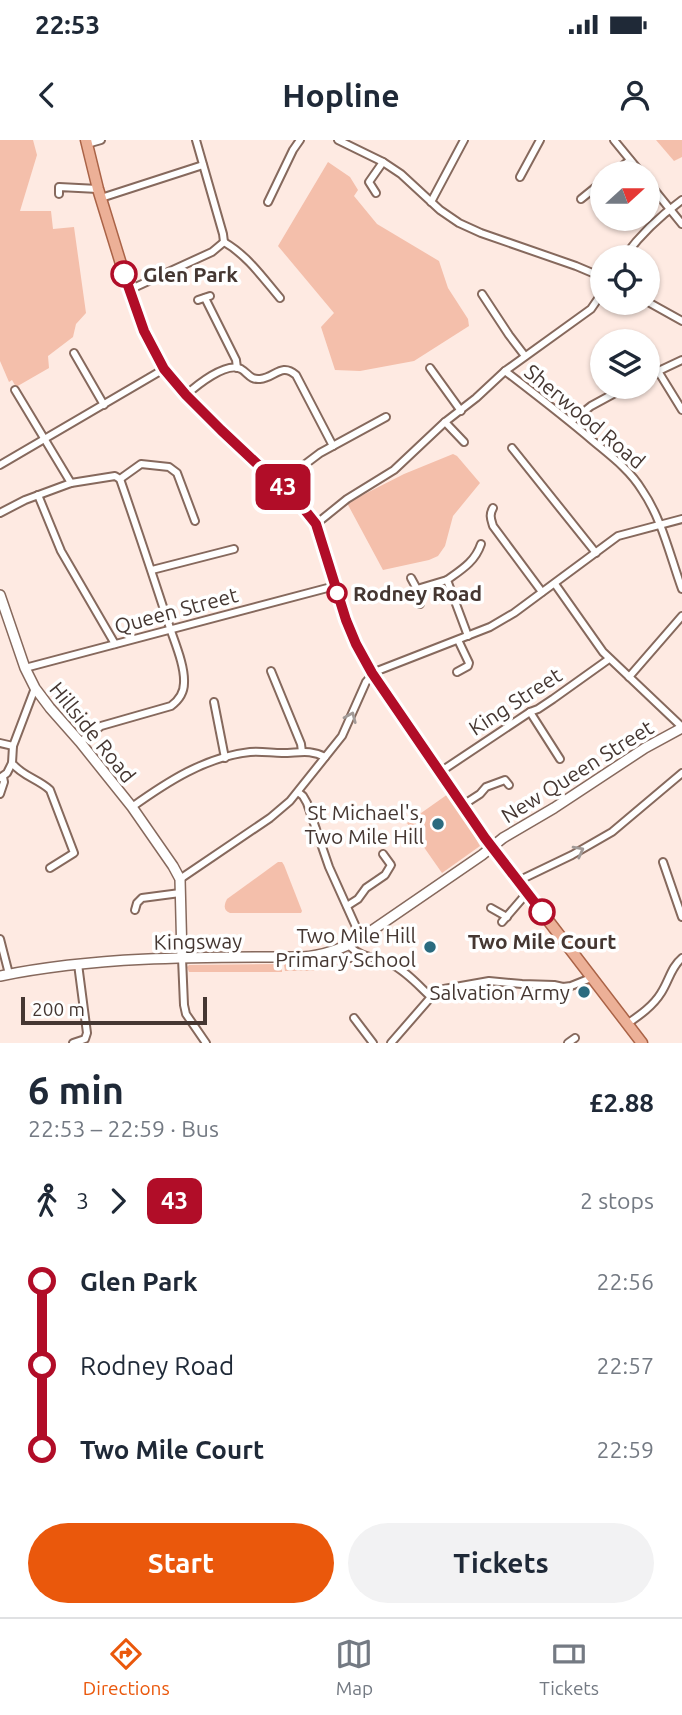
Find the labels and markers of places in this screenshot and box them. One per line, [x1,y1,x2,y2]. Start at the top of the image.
marker: Glen Park [111,261,137,287]
place label: Glen Park [143,262,238,286]
place label: Rodney Road [353,581,482,605]
marker: Rodney Road [327,583,347,603]
place label: St Michael's, Two Mile Hill [304,800,424,848]
marker: St Michael's, Two Mile Hill [430,816,446,832]
marker: Two Mile Court [529,899,555,925]
place label: Two Mile Hill Primary School [275,923,416,971]
place label: Two Mile Court [468,929,616,953]
marker: Two Mile Hill Primary School [422,939,438,955]
place label: Salvation Army [429,980,570,1004]
marker: Salvation Army [576,984,592,1000]

